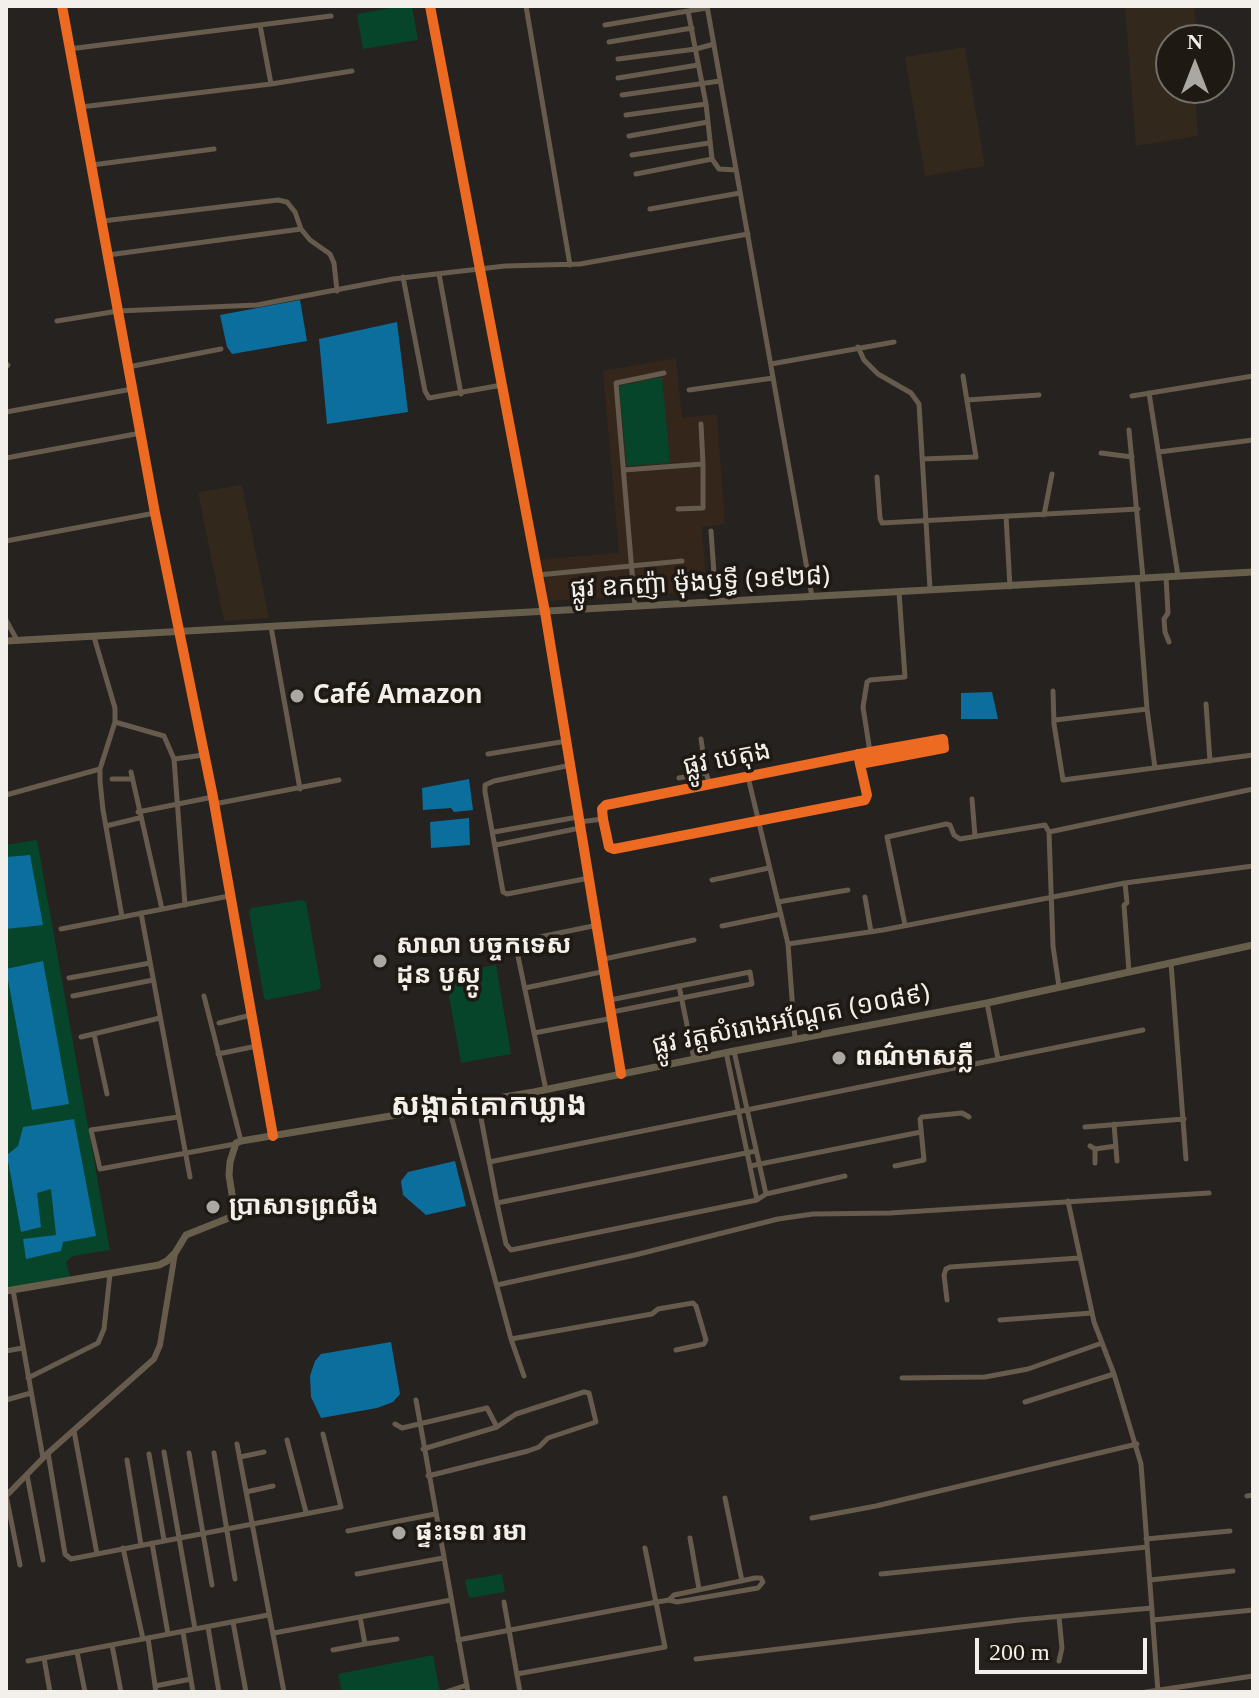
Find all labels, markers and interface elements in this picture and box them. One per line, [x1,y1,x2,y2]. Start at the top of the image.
north arrow [1155,24,1235,104]
text: N [1187,29,1203,54]
street label: ផ្លូវ ឧកញ៉ា ម៉ុងឫទ្ធី (១៩២៨) [569,561,831,605]
place label: Café Amazon [313,680,482,712]
marker: Café Amazon [288,687,306,705]
street label: ផ្លូវ បេតុង [680,735,774,783]
place label: សាលា បច្ចកទេស ដុន បូស្កូ [396,930,571,992]
marker: សាលា បច្ចកទេស ដុន បូស្កូ [371,952,389,970]
street label: ផ្លូវ វត្តសំរោងអណ្ដែត (១០៨៩) [650,978,932,1062]
place label: ពណ៌មាសភ្លឺ [855,1042,974,1074]
marker: ពណ៌មាសភ្លឺ [830,1049,848,1067]
district label: សង្កាត់គោកឃ្លាង [391,1088,587,1124]
place label: ប្រាសាទព្រលឹង [229,1191,379,1223]
marker: ប្រាសាទព្រលឹង [204,1198,222,1216]
place label: ផ្ទះទេព រមា [415,1517,527,1549]
marker: ផ្ទះទេព រមា [390,1524,408,1542]
scale bar [979,1622,1151,1672]
text: 200 m [989,1639,1050,1665]

